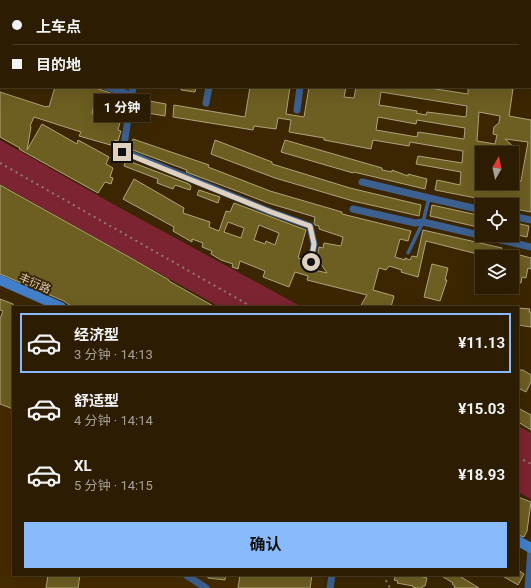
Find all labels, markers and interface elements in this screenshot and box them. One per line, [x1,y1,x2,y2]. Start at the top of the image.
text: 上车点 [36,18,81,36]
text: 目的地 [36,56,81,74]
callout: 1 分钟 [94,94,150,122]
text: 1 分钟 [104,100,140,115]
route end [113,143,131,161]
north arrow [475,146,519,190]
map controls [475,146,519,294]
button: locate [475,198,519,242]
button: layers [475,250,519,294]
route start [302,253,320,271]
street label: 丰衍路 [17,271,53,296]
icon: car [26,325,62,361]
text: 经济型 [74,326,119,344]
text: ¥11.13 [458,334,505,352]
text: 3 分钟 · 14:13 [74,347,153,362]
icon: car [26,391,62,427]
text: 舒适型 [74,392,119,410]
text: ¥15.03 [458,400,505,418]
text: 4 分钟 · 14:14 [74,413,153,428]
icon: car [26,457,62,493]
text: XL [74,457,92,475]
text: ¥18.93 [458,466,505,484]
text: 5 分钟 · 14:15 [74,478,153,493]
button: 确认 [24,522,507,568]

